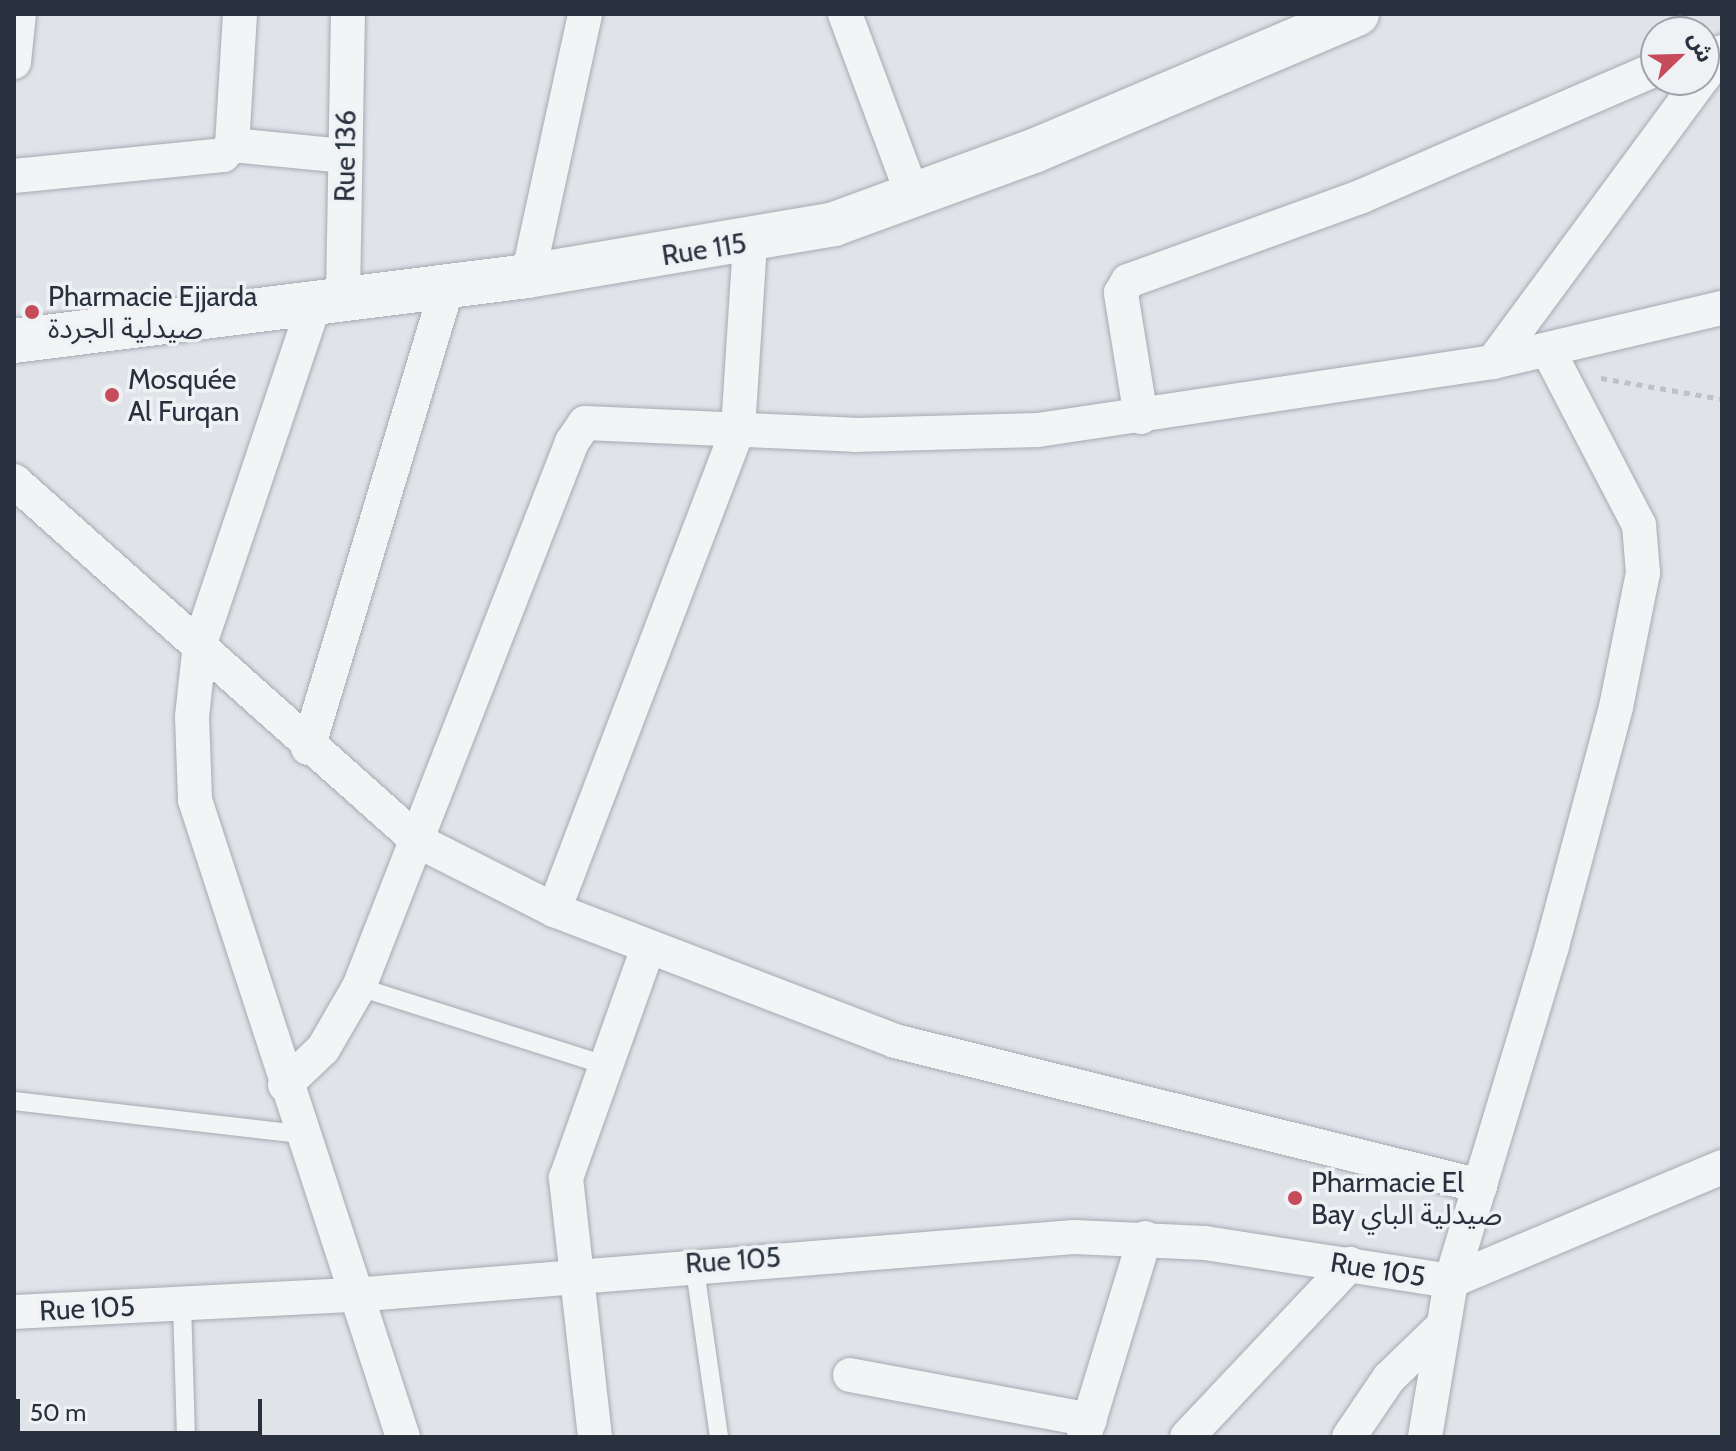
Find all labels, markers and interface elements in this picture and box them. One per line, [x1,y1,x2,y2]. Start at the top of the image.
north arrow [1640,16,1720,96]
text: ش [1682,28,1719,66]
street label: Rue 136 [327,110,363,202]
street label: Rue 115 [659,226,749,272]
place label: Pharmacie Ejjarda صيدلية الجردة [48,279,257,345]
marker: Pharmacie Ejjarda صيدلية الجردة [23,303,41,321]
place label: Mosquée Al Furqan [128,362,239,428]
marker: Mosquée Al Furqan [103,386,121,404]
place label: Pharmacie El Bay صيدلية الباي [1311,1165,1502,1231]
marker: Pharmacie El Bay صيدلية الباي [1286,1189,1304,1207]
street label: Rue 105 [684,1240,782,1280]
street label: Rue 105 [1328,1245,1428,1293]
street label: Rue 105 [38,1289,136,1327]
scale bar [20,1383,266,1433]
text: 50 m [30,1398,86,1427]

